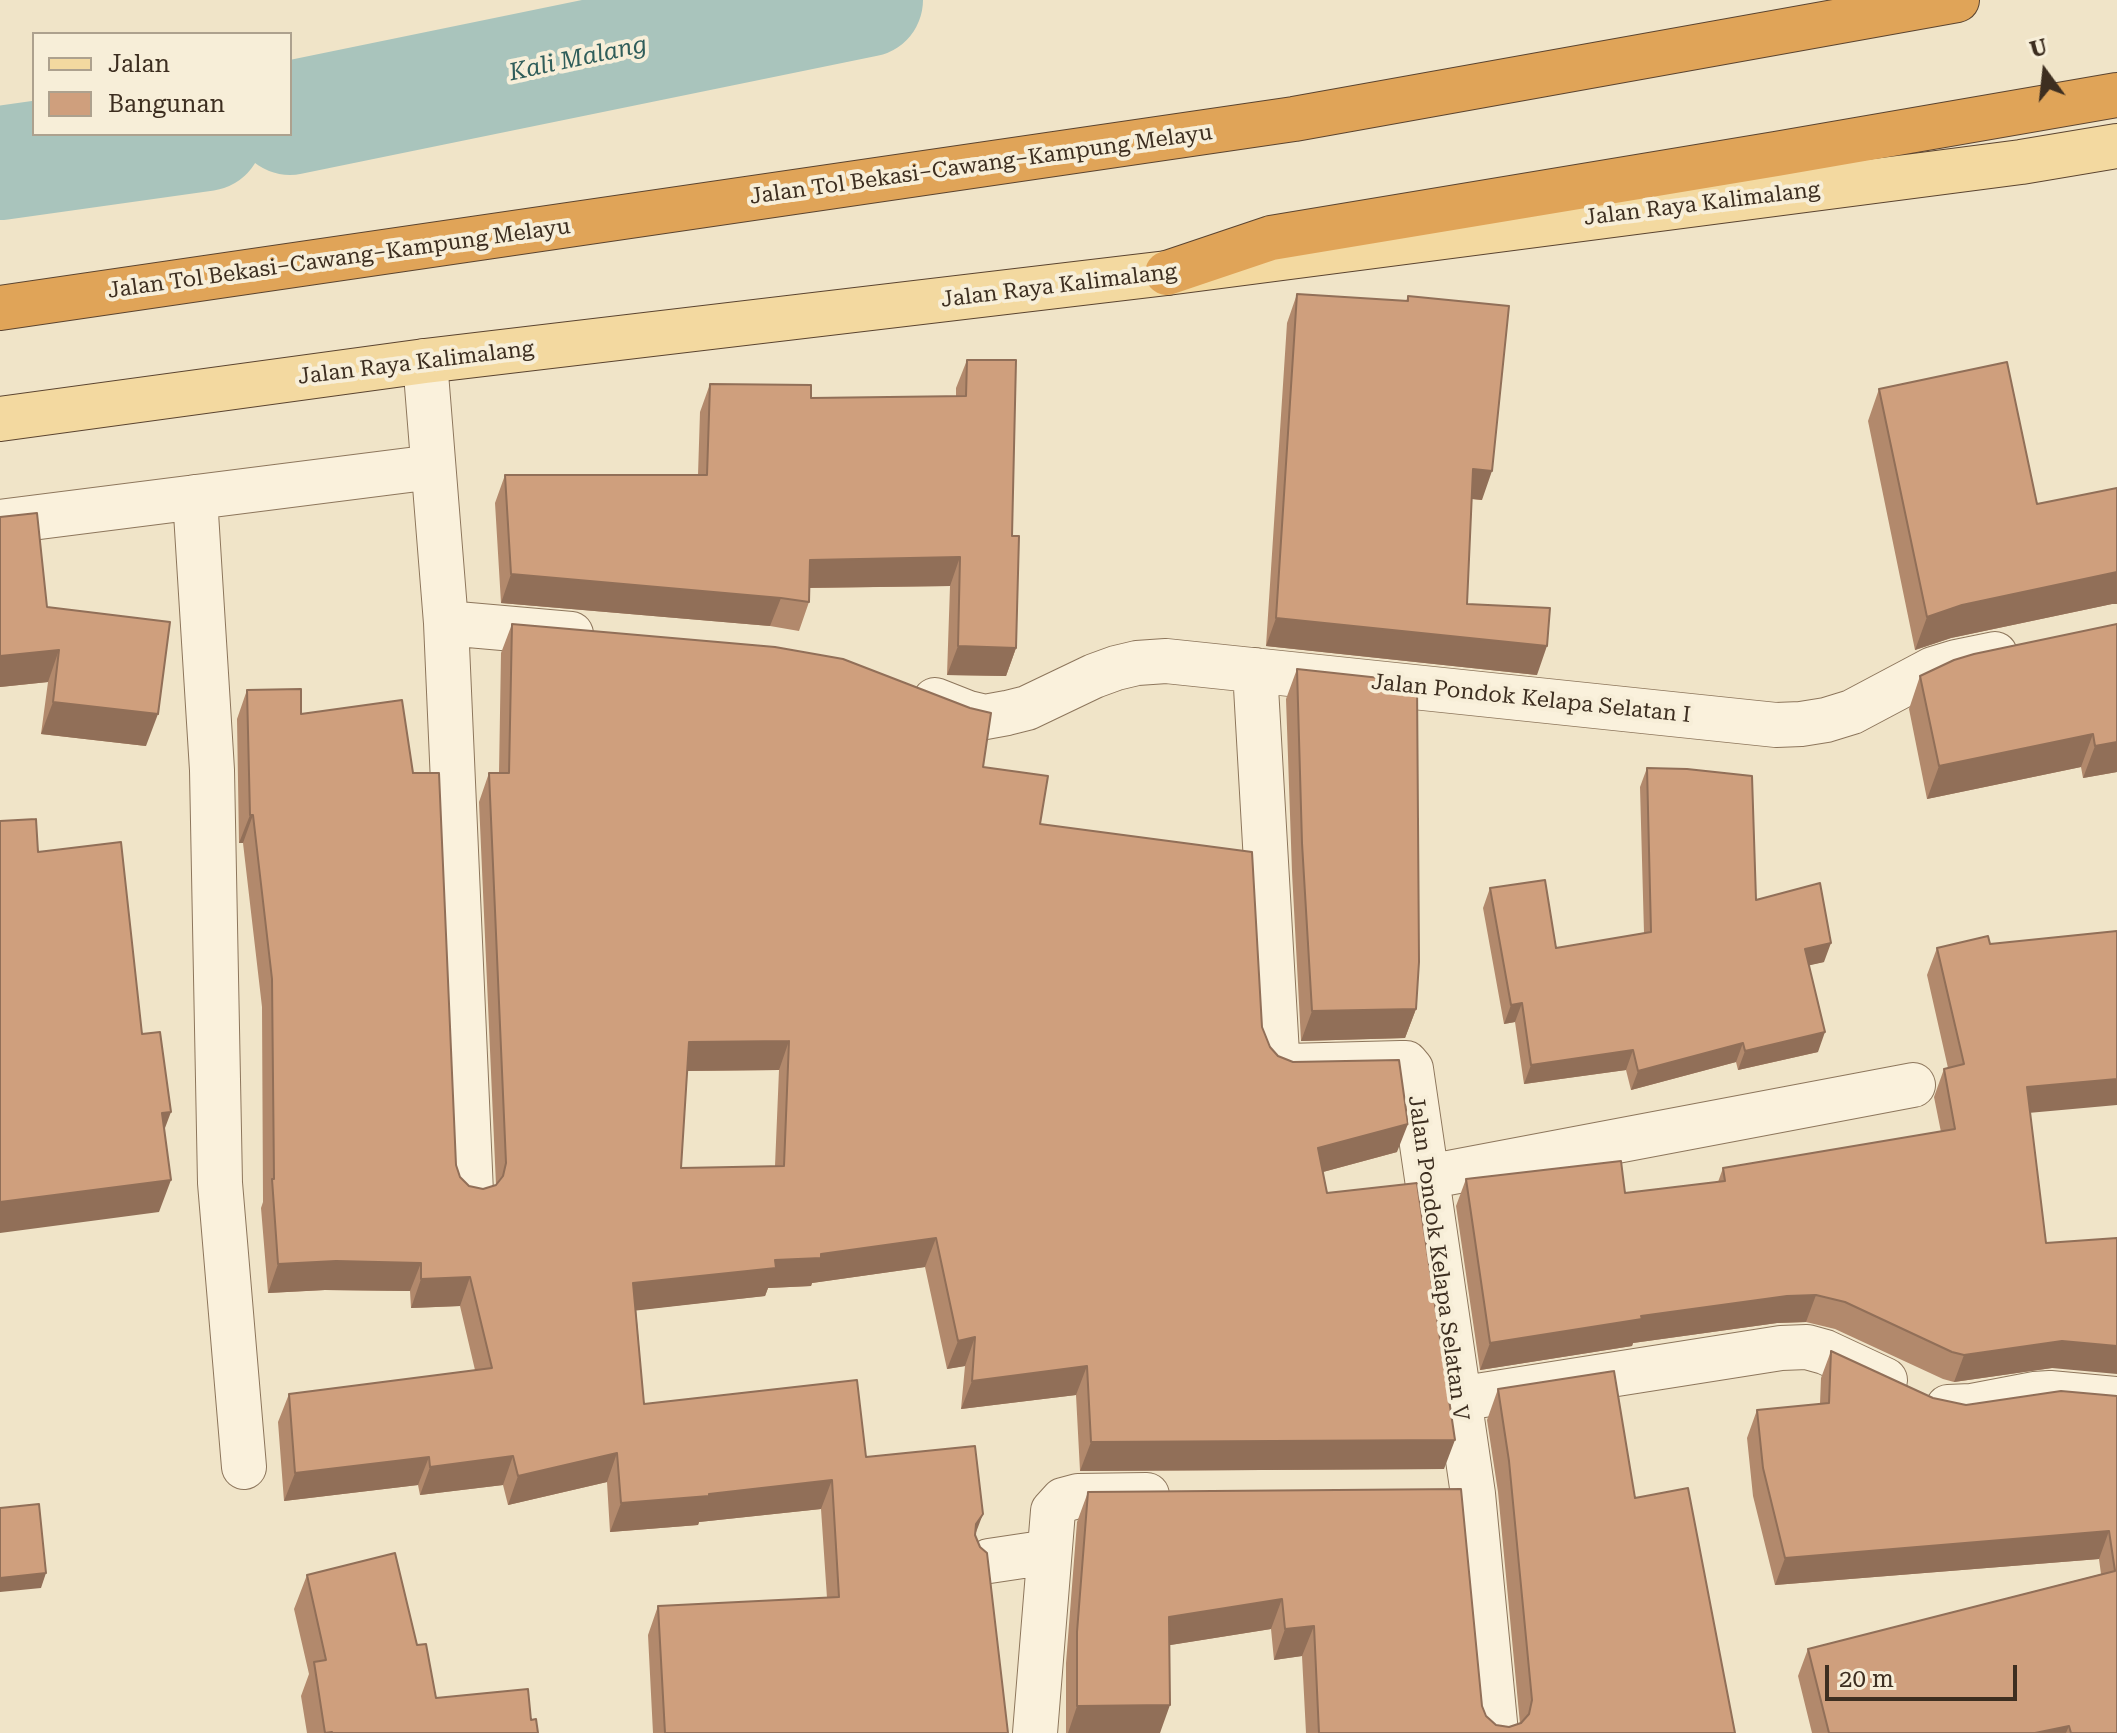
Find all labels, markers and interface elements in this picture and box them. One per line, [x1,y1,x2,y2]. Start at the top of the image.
water label: Kali Malang [506,30,650,88]
legend [32,32,292,136]
north arrow [2005,32,2085,112]
text: U [2027,34,2050,63]
text: Jalan [108,50,170,78]
text: Bangunan [108,90,225,118]
street label: Jalan Tol Bekasi–Cawang–Kampung Melayu [748,119,1214,211]
street label: Jalan Raya Kalimalang [1582,176,1822,232]
street label: Jalan Tol Bekasi–Cawang–Kampung Melayu [106,213,572,305]
street label: Jalan Raya Kalimalang [939,258,1179,314]
street label: Jalan Raya Kalimalang [296,335,536,391]
street label: Jalan Pondok Kelapa Selatan I [1370,669,1692,729]
street label: Jalan Pondok Kelapa Selatan V [1402,1094,1474,1422]
scale bar [1829,1649,2021,1699]
text: 20 m [1839,1665,1894,1693]

